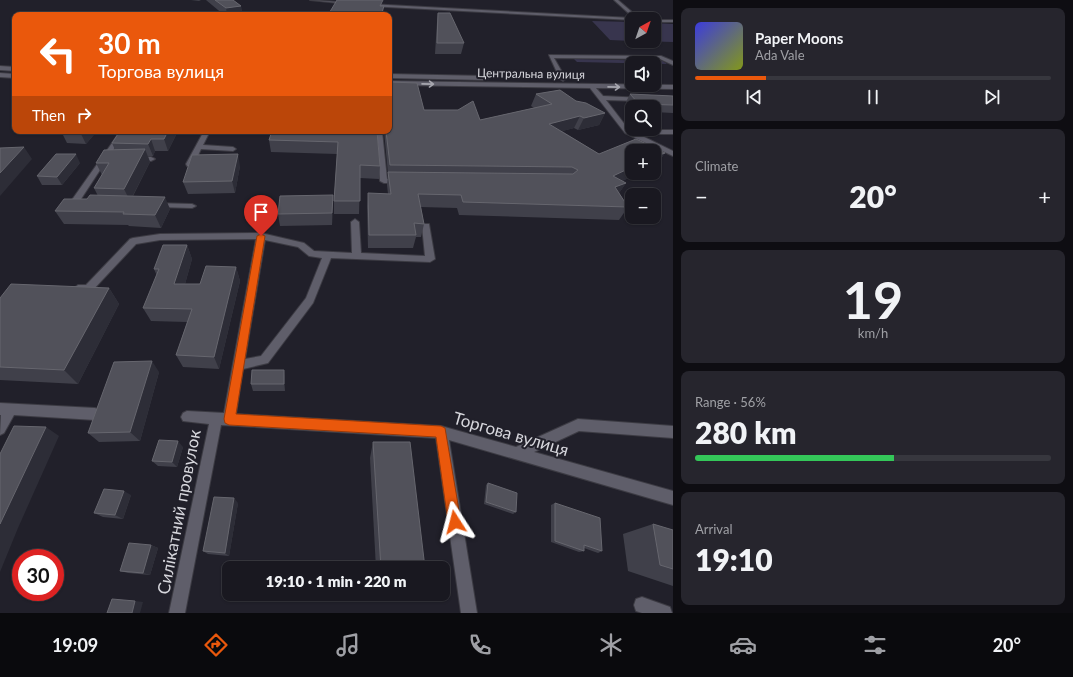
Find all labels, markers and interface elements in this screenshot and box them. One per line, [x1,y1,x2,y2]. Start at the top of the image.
north arrow [625,12,661,48]
map controls [625,12,661,224]
text: 30 m [98,26,161,60]
icon: left [32,28,84,80]
text: Paper Moons [755,29,843,47]
text: Ada Vale [755,47,805,63]
button: sound [625,56,661,92]
text: Торгова вулиця [98,60,224,82]
street label: Центральна вулиця [477,65,585,82]
one-way arrow [421,80,434,88]
one-way arrow [607,83,620,90]
icon: previous [743,86,765,108]
icon: pause [862,86,884,108]
icon: next [981,86,1003,108]
button: search [625,100,661,136]
icon: right [73,104,95,126]
text: Then [32,106,65,124]
button: + [625,144,661,180]
text: Climate [695,158,738,174]
text: 20° [849,178,897,214]
text: − [695,183,708,210]
text: + [1038,183,1051,210]
button: − [625,188,661,224]
pin [244,195,278,236]
icon: arrive [250,201,272,223]
text: 19 [843,268,903,330]
text: km/h [858,325,888,341]
text: Range · 56% [695,394,766,410]
street label: Торгова вулиця [451,407,571,460]
text: 280 km [695,414,796,450]
street label: Силікатний провулок [152,427,205,596]
position arrow [434,501,476,543]
text: Arrival [695,521,732,537]
text: 19:10 [695,541,773,577]
speed limit sign: 30 [12,549,64,601]
text: 19:10 · 1 min · 220 m [265,572,407,590]
icon: directions [202,631,230,659]
icon: music [334,631,362,659]
icon: phone [466,631,494,659]
icon: climate [597,631,625,659]
icon: car [729,631,757,659]
icon: filters [861,631,889,659]
text: 19:09 [52,634,98,656]
text: 20° [993,634,1021,656]

